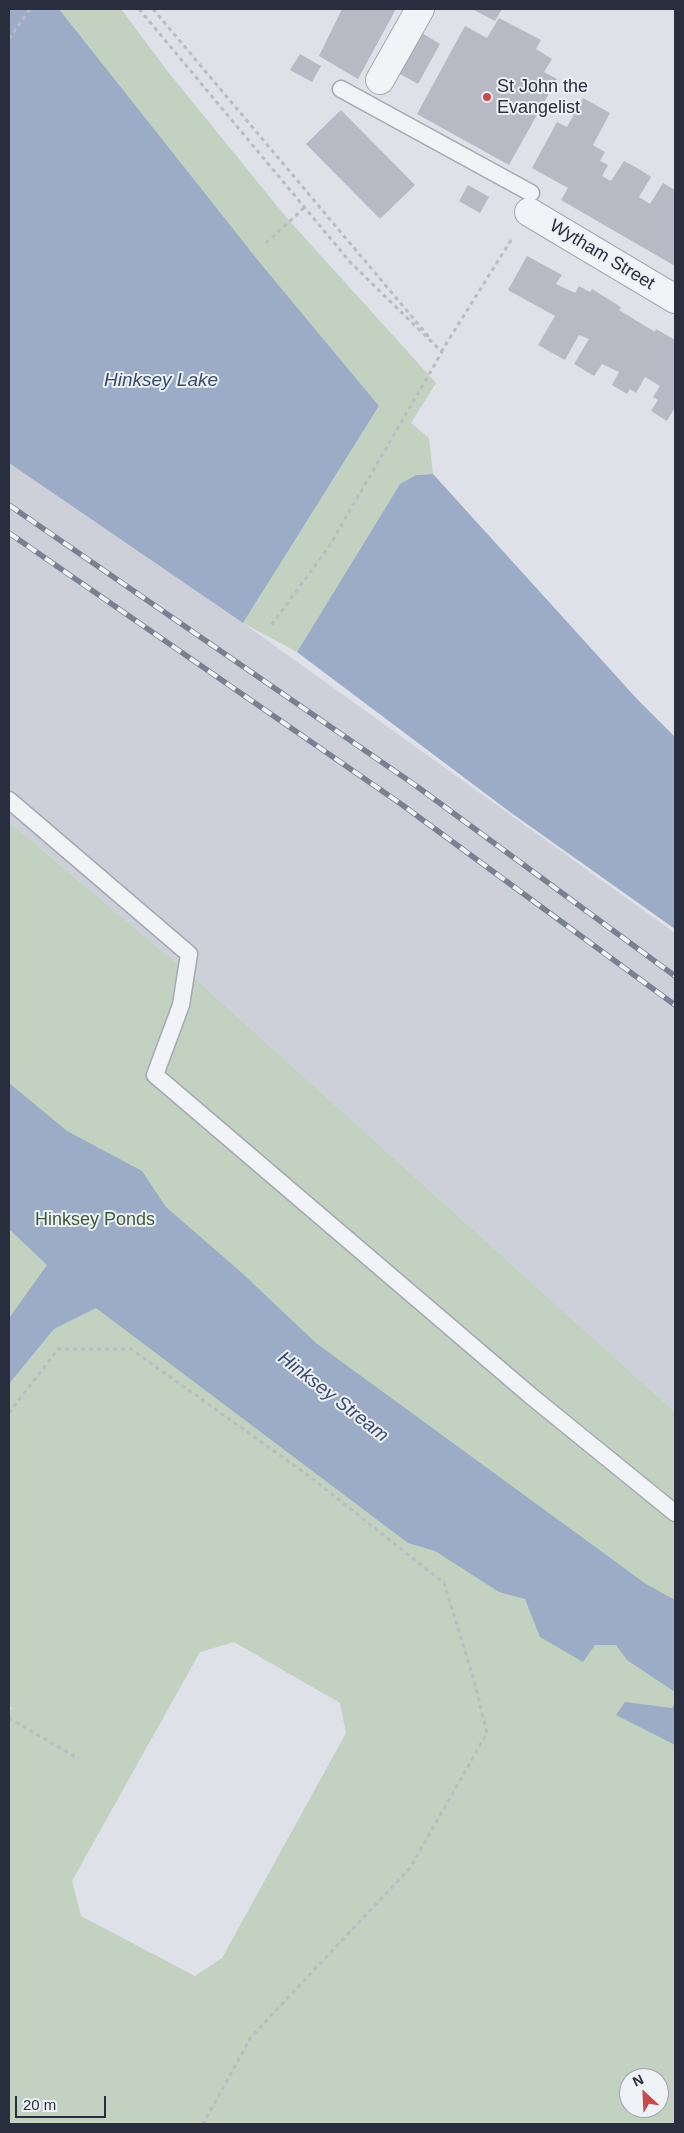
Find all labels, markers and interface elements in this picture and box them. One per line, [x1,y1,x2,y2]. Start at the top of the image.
place label: St John the Evangelist [497,76,588,118]
marker: St John the Evangelist [481,91,493,103]
street label: Wytham Street [545,215,659,295]
water label: Hinksey Lake [104,370,218,392]
park label: Hinksey Ponds [35,1209,155,1231]
water label: Hinksey Stream [273,1347,393,1447]
north arrow [619,2068,669,2118]
text: N [630,2071,646,2090]
scale bar [18,2086,109,2118]
text: 20 m [23,2096,56,2113]

